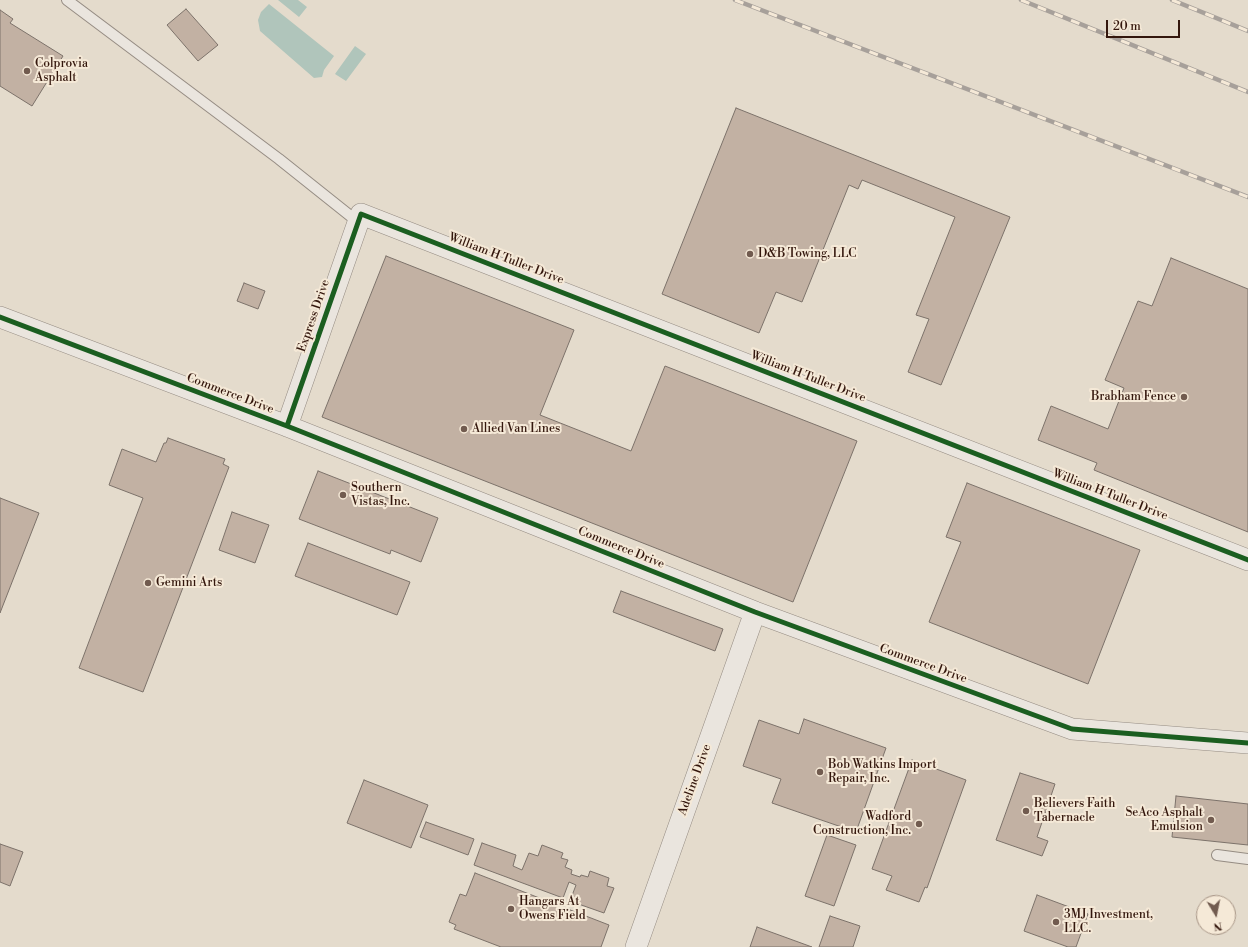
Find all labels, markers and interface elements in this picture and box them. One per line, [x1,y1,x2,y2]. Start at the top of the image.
scale bar [1108,12,1182,38]
text: 20 m [1113,19,1141,34]
place label: Colprovia Asphalt [35,57,88,85]
marker: Colprovia Asphalt [22,66,32,76]
street label: William H Tuller Drive [446,230,566,288]
place label: D&B Towing, LLC [758,247,857,261]
marker: D&B Towing, LLC [745,249,755,259]
street label: Express Drive [295,278,333,354]
street label: William H Tuller Drive [748,348,868,406]
street label: Commerce Drive [184,371,276,417]
place label: Brabham Fence [1091,390,1176,404]
marker: Brabham Fence [1179,392,1189,402]
place label: Allied Van Lines [472,422,560,436]
marker: Allied Van Lines [459,424,469,434]
street label: William H Tuller Drive [1050,466,1170,524]
place label: Southern Vistas, Inc. [351,481,410,509]
marker: Southern Vistas, Inc. [338,490,348,500]
street label: Commerce Drive [576,524,666,572]
place label: Gemini Arts [156,576,222,590]
marker: Gemini Arts [143,578,153,588]
street label: Commerce Drive [877,641,969,687]
street label: Adeline Drive [675,742,715,818]
place label: Bob Watkins Import Repair, Inc. [828,758,936,786]
marker: Bob Watkins Import Repair, Inc. [815,767,825,777]
place label: Believers Faith Tabernacle [1034,797,1115,825]
marker: Believers Faith Tabernacle [1021,806,1031,816]
place label: SeAco Asphalt Emulsion [1125,806,1203,834]
place label: Wadford Construction, Inc. [813,810,911,838]
marker: SeAco Asphalt Emulsion [1206,815,1216,825]
marker: Wadford Construction, Inc. [914,819,924,829]
place label: Hangars At Owens Field [519,895,586,923]
north arrow [1196,895,1236,935]
marker: Hangars At Owens Field [506,904,516,914]
place label: 3MJ Investment, LLC. [1064,908,1153,936]
marker: 3MJ Investment, LLC. [1051,917,1061,927]
text: N [1212,918,1223,933]

